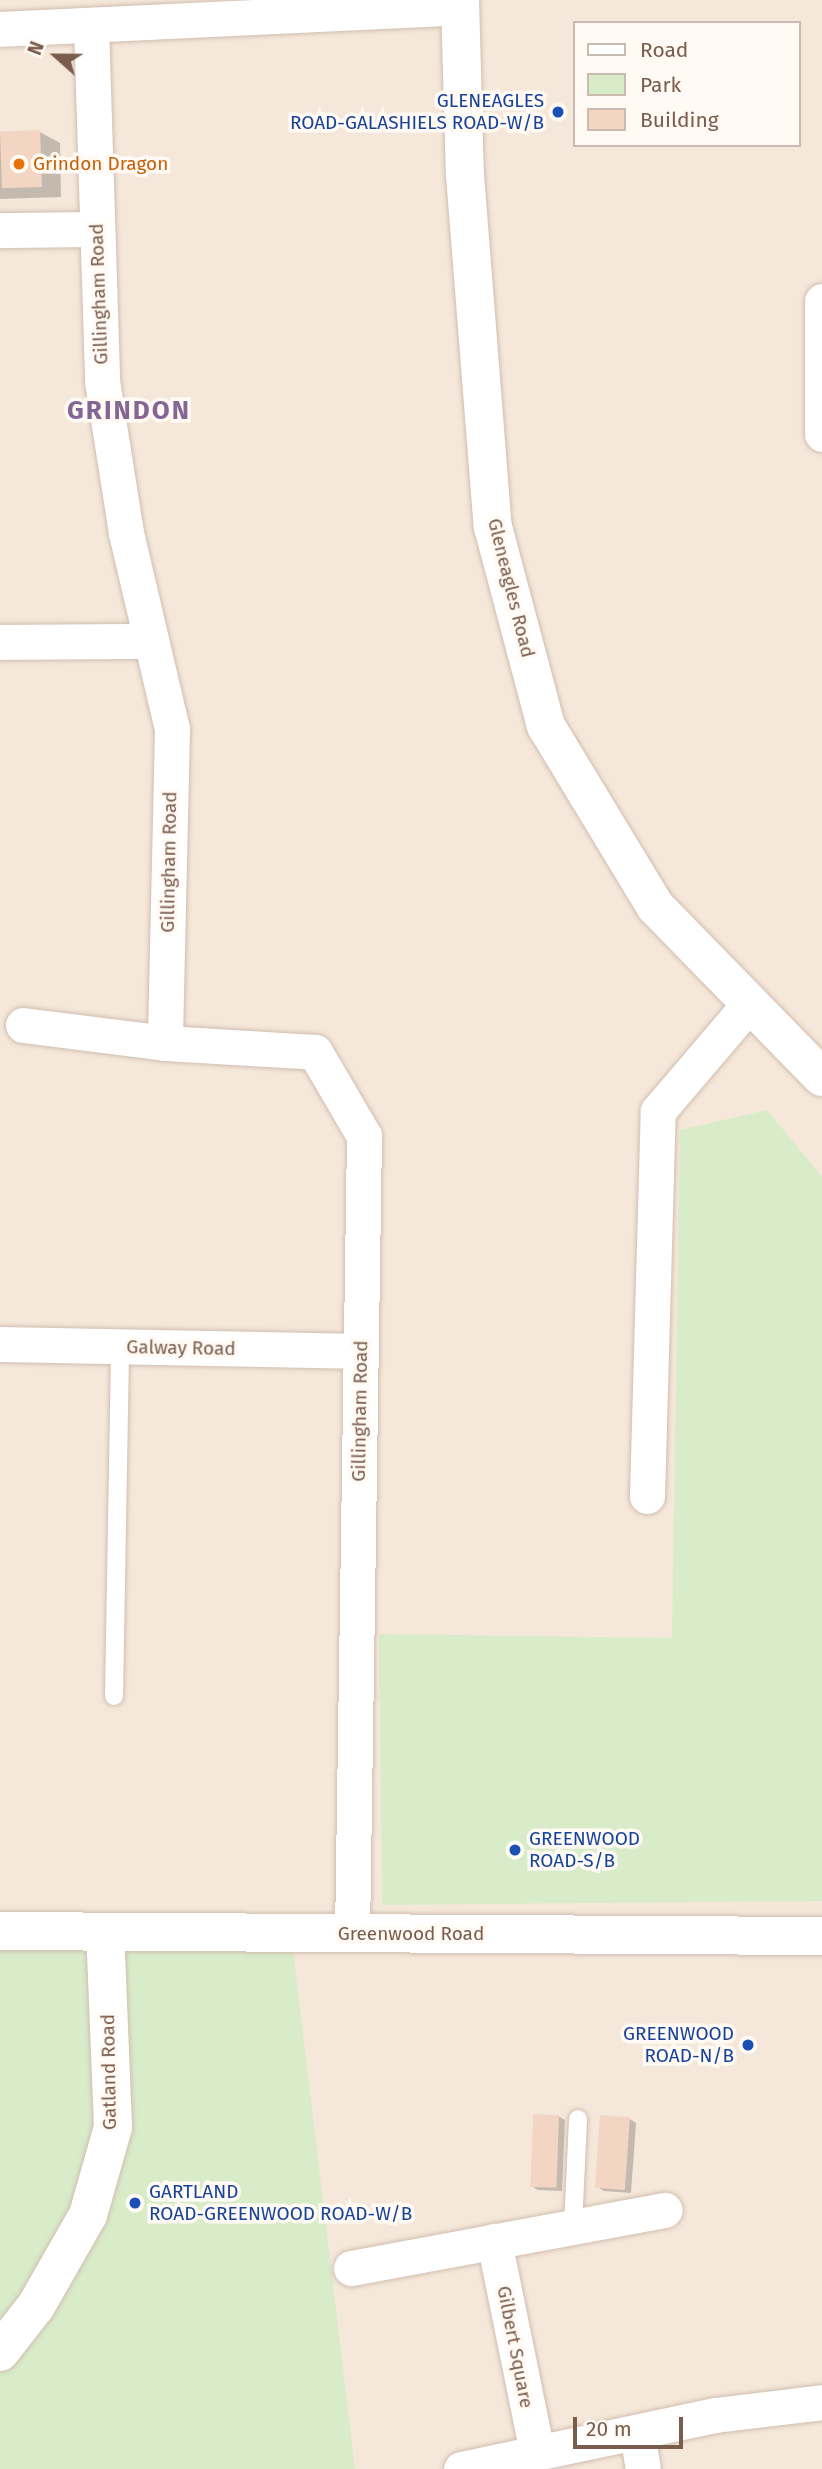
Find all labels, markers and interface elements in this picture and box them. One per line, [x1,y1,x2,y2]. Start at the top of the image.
north arrow [21,21,91,91]
legend [574,21,801,147]
text: Road [640,37,688,63]
text: N [23,38,49,58]
text: Park [640,72,681,98]
place label: GLENEAGLES ROAD-GALASHIELS ROAD-W/B [290,90,544,134]
marker: GLENEAGLES ROAD-GALASHIELS ROAD-W/B [550,104,566,120]
text: Building [640,107,719,133]
place label: Grindon Dragon [33,153,168,175]
marker: Grindon Dragon [11,156,27,172]
street label: Gillingham Road [85,223,113,365]
district label: GRINDON [68,395,190,427]
street label: Gleneagles Road [483,516,539,660]
street label: Gillingham Road [156,791,182,933]
street label: Galway Road [126,1336,236,1360]
street label: Gillingham Road [347,1340,373,1482]
place label: GREENWOOD ROAD-S/B [529,1828,640,1872]
marker: GREENWOOD ROAD-S/B [507,1842,523,1858]
street label: Greenwood Road [338,1923,484,1945]
street label: Gatland Road [97,2014,121,2130]
place label: GREENWOOD ROAD-N/B [623,2023,734,2067]
marker: GREENWOOD ROAD-N/B [740,2037,756,2053]
place label: GARTLAND ROAD-GREENWOOD ROAD-W/B [149,2181,412,2225]
marker: GARTLAND ROAD-GREENWOOD ROAD-W/B [127,2195,143,2211]
street label: Gilbert Square [492,2284,538,2410]
scale bar [577,2402,687,2446]
text: 20 m [586,2416,632,2442]

